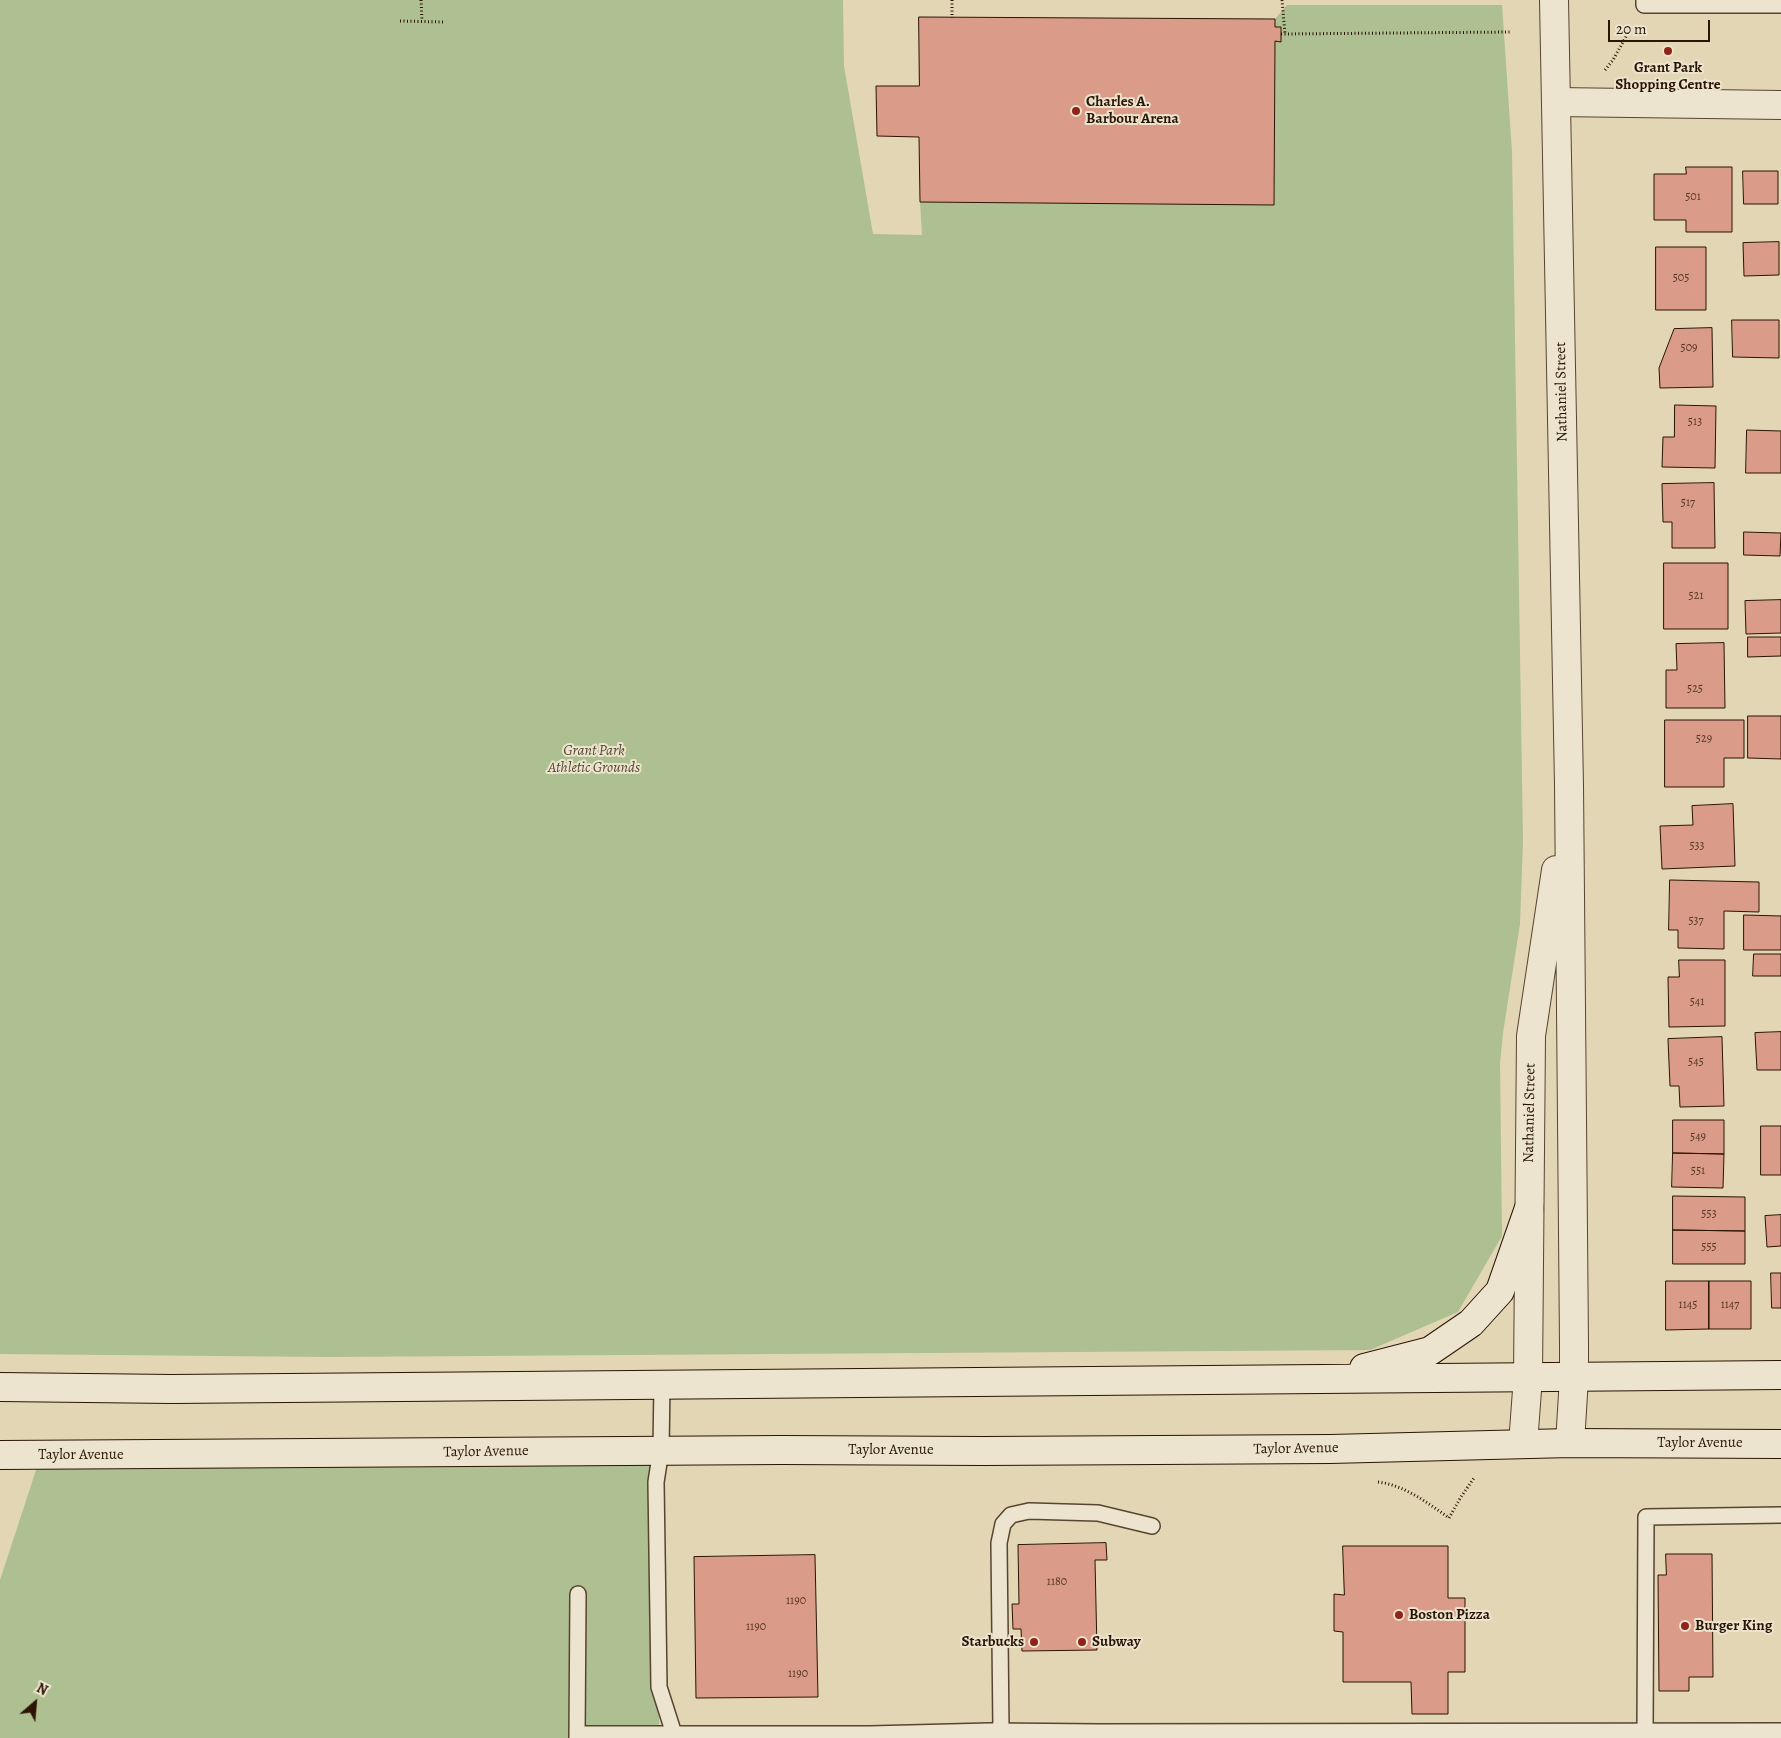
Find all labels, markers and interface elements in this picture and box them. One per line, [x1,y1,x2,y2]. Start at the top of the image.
scale bar [1611,10,1714,42]
text: 20 m [1616,19,1647,39]
marker: Grant Park Shopping Centre [1662,45,1674,57]
place label: Grant Park Shopping Centre [1615,59,1721,94]
place label: Charles A. Barbour Arena [1086,93,1179,128]
marker: Charles A. Barbour Arena [1070,105,1082,117]
house number: 501 [1685,190,1701,204]
house number: 505 [1673,271,1689,285]
house number: 509 [1680,341,1698,355]
street label: Nathaniel Street [1552,342,1572,442]
house number: 513 [1688,415,1702,429]
house number: 517 [1681,496,1695,510]
house number: 521 [1689,589,1703,603]
house number: 525 [1687,682,1703,696]
house number: 529 [1696,732,1712,746]
park label: Grant Park Athletic Grounds [548,742,640,777]
house number: 533 [1689,839,1705,853]
house number: 537 [1688,914,1704,928]
house number: 541 [1690,995,1704,1009]
house number: 545 [1688,1055,1704,1069]
street label: Nathaniel Street [1520,1063,1540,1163]
house number: 549 [1690,1130,1706,1144]
house number: 551 [1691,1164,1705,1178]
house number: 553 [1701,1207,1717,1221]
house number: 555 [1701,1240,1717,1254]
house number: 1145 [1679,1298,1697,1312]
house number: 1147 [1721,1298,1739,1312]
street label: Taylor Avenue [1657,1434,1743,1452]
street label: Taylor Avenue [1253,1439,1339,1459]
street label: Taylor Avenue [848,1441,934,1459]
street label: Taylor Avenue [443,1442,529,1462]
street label: Taylor Avenue [38,1446,124,1464]
house number: 1180 [1047,1575,1067,1589]
house number: 1190 [786,1594,806,1608]
place label: Boston Pizza [1409,1606,1490,1624]
marker: Boston Pizza [1393,1609,1405,1621]
place label: Burger King [1695,1617,1772,1635]
house number: 1190 [746,1620,766,1634]
marker: Burger King [1679,1620,1691,1632]
place label: Starbucks [962,1633,1024,1651]
place label: Subway [1092,1633,1141,1651]
marker: Starbucks [1028,1636,1040,1648]
marker: Subway [1076,1636,1088,1648]
house number: 1190 [788,1667,808,1681]
north arrow [10,1678,60,1728]
text: N [33,1678,51,1700]

